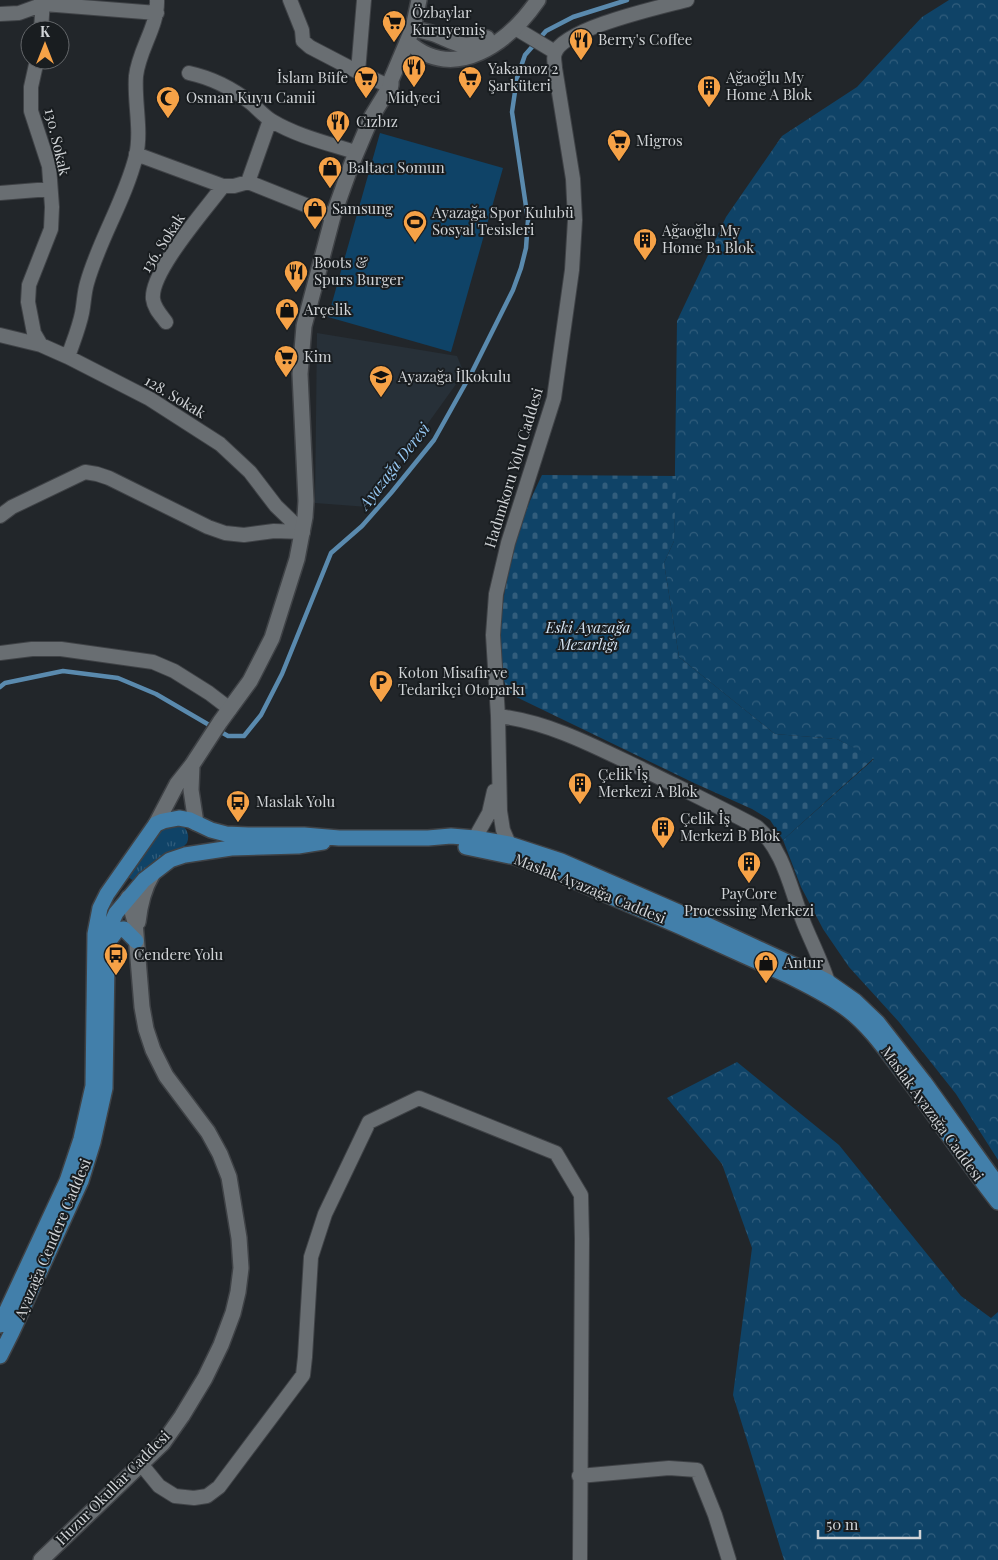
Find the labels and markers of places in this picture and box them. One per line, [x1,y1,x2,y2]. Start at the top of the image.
place label: Özbaylar Kuruyemiş [412,2,485,39]
supermarket icon: Özbaylar Kuruyemiş [381,9,407,43]
restaurant icon: Berry's Coffee [568,27,594,61]
place label: Berry's Coffee [598,29,692,49]
restaurant icon: Midyeci [401,54,427,88]
place label: Yakamoz 2 Şarküteri [487,58,559,95]
supermarket icon: İslam Büfe [353,65,379,99]
supermarket icon: Yakamoz 2 Şarküteri [457,65,483,99]
place label: İslam Büfe [277,67,348,87]
place label: Ağaoğlu My Home A Blok [725,67,813,104]
building icon: Ağaoğlu My Home A Blok [696,74,722,108]
mosque icon: Osman Kuyu Camii [155,85,181,119]
place label: Osman Kuyu Camii [186,87,316,107]
place label: Midyeci [388,87,441,107]
restaurant icon: Cızbız [325,109,351,143]
place label: Cızbız [356,111,398,131]
supermarket icon: Migros [606,128,632,162]
place label: Migros [636,130,683,150]
shop icon: Baltacı Somun [317,155,343,189]
place label: Baltacı Somun [348,157,445,177]
shop icon: Samsung [302,196,328,230]
place label: Samsung [332,198,393,218]
place label: Ayazağa Spor Kulubü Sosyal Tesisleri [431,202,574,239]
sports icon: Ayazağa Spor Kulubü Sosyal Tesisleri [402,209,428,243]
place label: Ağaoğlu My Home B1 Blok [661,220,755,257]
building icon: Ağaoğlu My Home B1 Blok [632,227,658,261]
place label: Boots & Spurs Burger [314,252,404,289]
restaurant icon: Boots & Spurs Burger [283,259,309,293]
shop icon: Arçelik [274,297,300,331]
place label: Arçelik [303,299,352,319]
supermarket icon: Kim [273,344,299,378]
place label: Kim [304,346,332,366]
school or university icon: Ayazağa İlkokulu [368,364,394,398]
place label: Ayazağa İlkokulu [397,366,511,386]
place label: Koton Misafir ve Tedarikçi Otoparkı [398,662,525,699]
parking icon: Koton Misafir ve Tedarikçi Otoparkı [368,669,394,703]
place label: Çelik İş Merkezi A Blok [598,764,699,801]
building icon: Çelik İş Merkezi A Blok [567,771,593,805]
bus stop icon: Maslak Yolu [225,789,251,823]
place label: Maslak Yolu [256,791,335,811]
place label: Çelik İş Merkezi B Blok [680,808,781,845]
building icon: Çelik İş Merkezi B Blok [650,815,676,849]
building icon: PayCore Processing Merkezi [736,850,762,884]
place label: PayCore Processing Merkezi [684,883,815,920]
bus stop icon: Cendere Yolu [103,942,129,976]
place label: Cendere Yolu [134,944,224,964]
shop icon: Antur [753,950,779,984]
place label: Antur [783,952,823,972]

